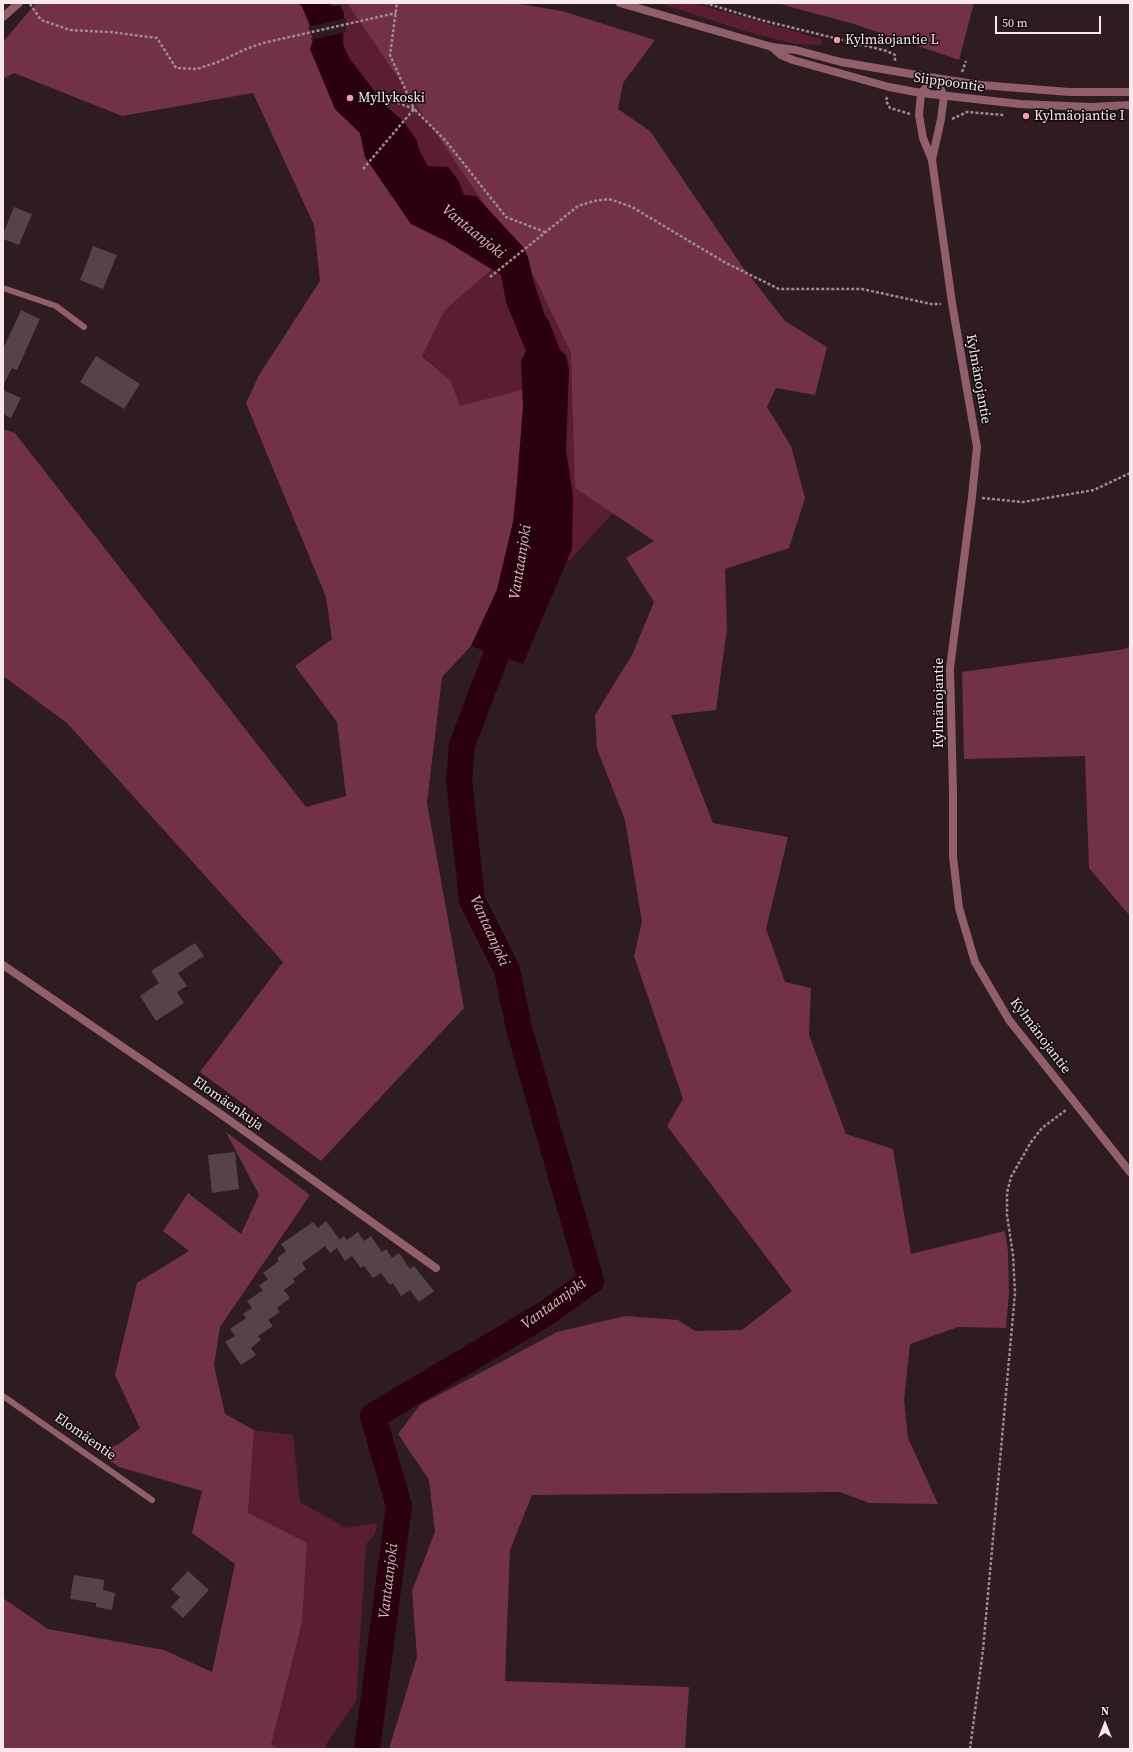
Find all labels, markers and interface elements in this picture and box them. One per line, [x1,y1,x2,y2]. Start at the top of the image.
scale bar [997,8,1103,34]
text: 50 m [1002,15,1028,31]
place label: Kylmäojantie L [845,32,939,48]
marker: Kylmäojantie L [832,35,842,45]
street label: Siippoontie [913,70,985,96]
place label: Myllykoski [358,90,425,106]
marker: Myllykoski [345,93,355,103]
place label: Kylmäojantie I [1034,108,1125,124]
marker: Kylmäojantie I [1021,111,1031,121]
water label: Vantaanjoki [438,201,508,263]
street label: Kylmänojantie [962,333,994,425]
water label: Vantaanjoki [506,523,536,601]
street label: Kylmänojantie [931,658,947,748]
water label: Vantaanjoki [465,893,513,969]
street label: Kylmänojantie [1006,995,1074,1077]
street label: Elomäenkuja [189,1073,267,1135]
water label: Vantaanjoki [518,1274,590,1334]
street label: Elomäentie [51,1410,119,1464]
water label: Vantaanjoki [375,1542,403,1620]
north arrow [1085,1704,1125,1744]
text: N [1101,1704,1109,1719]

